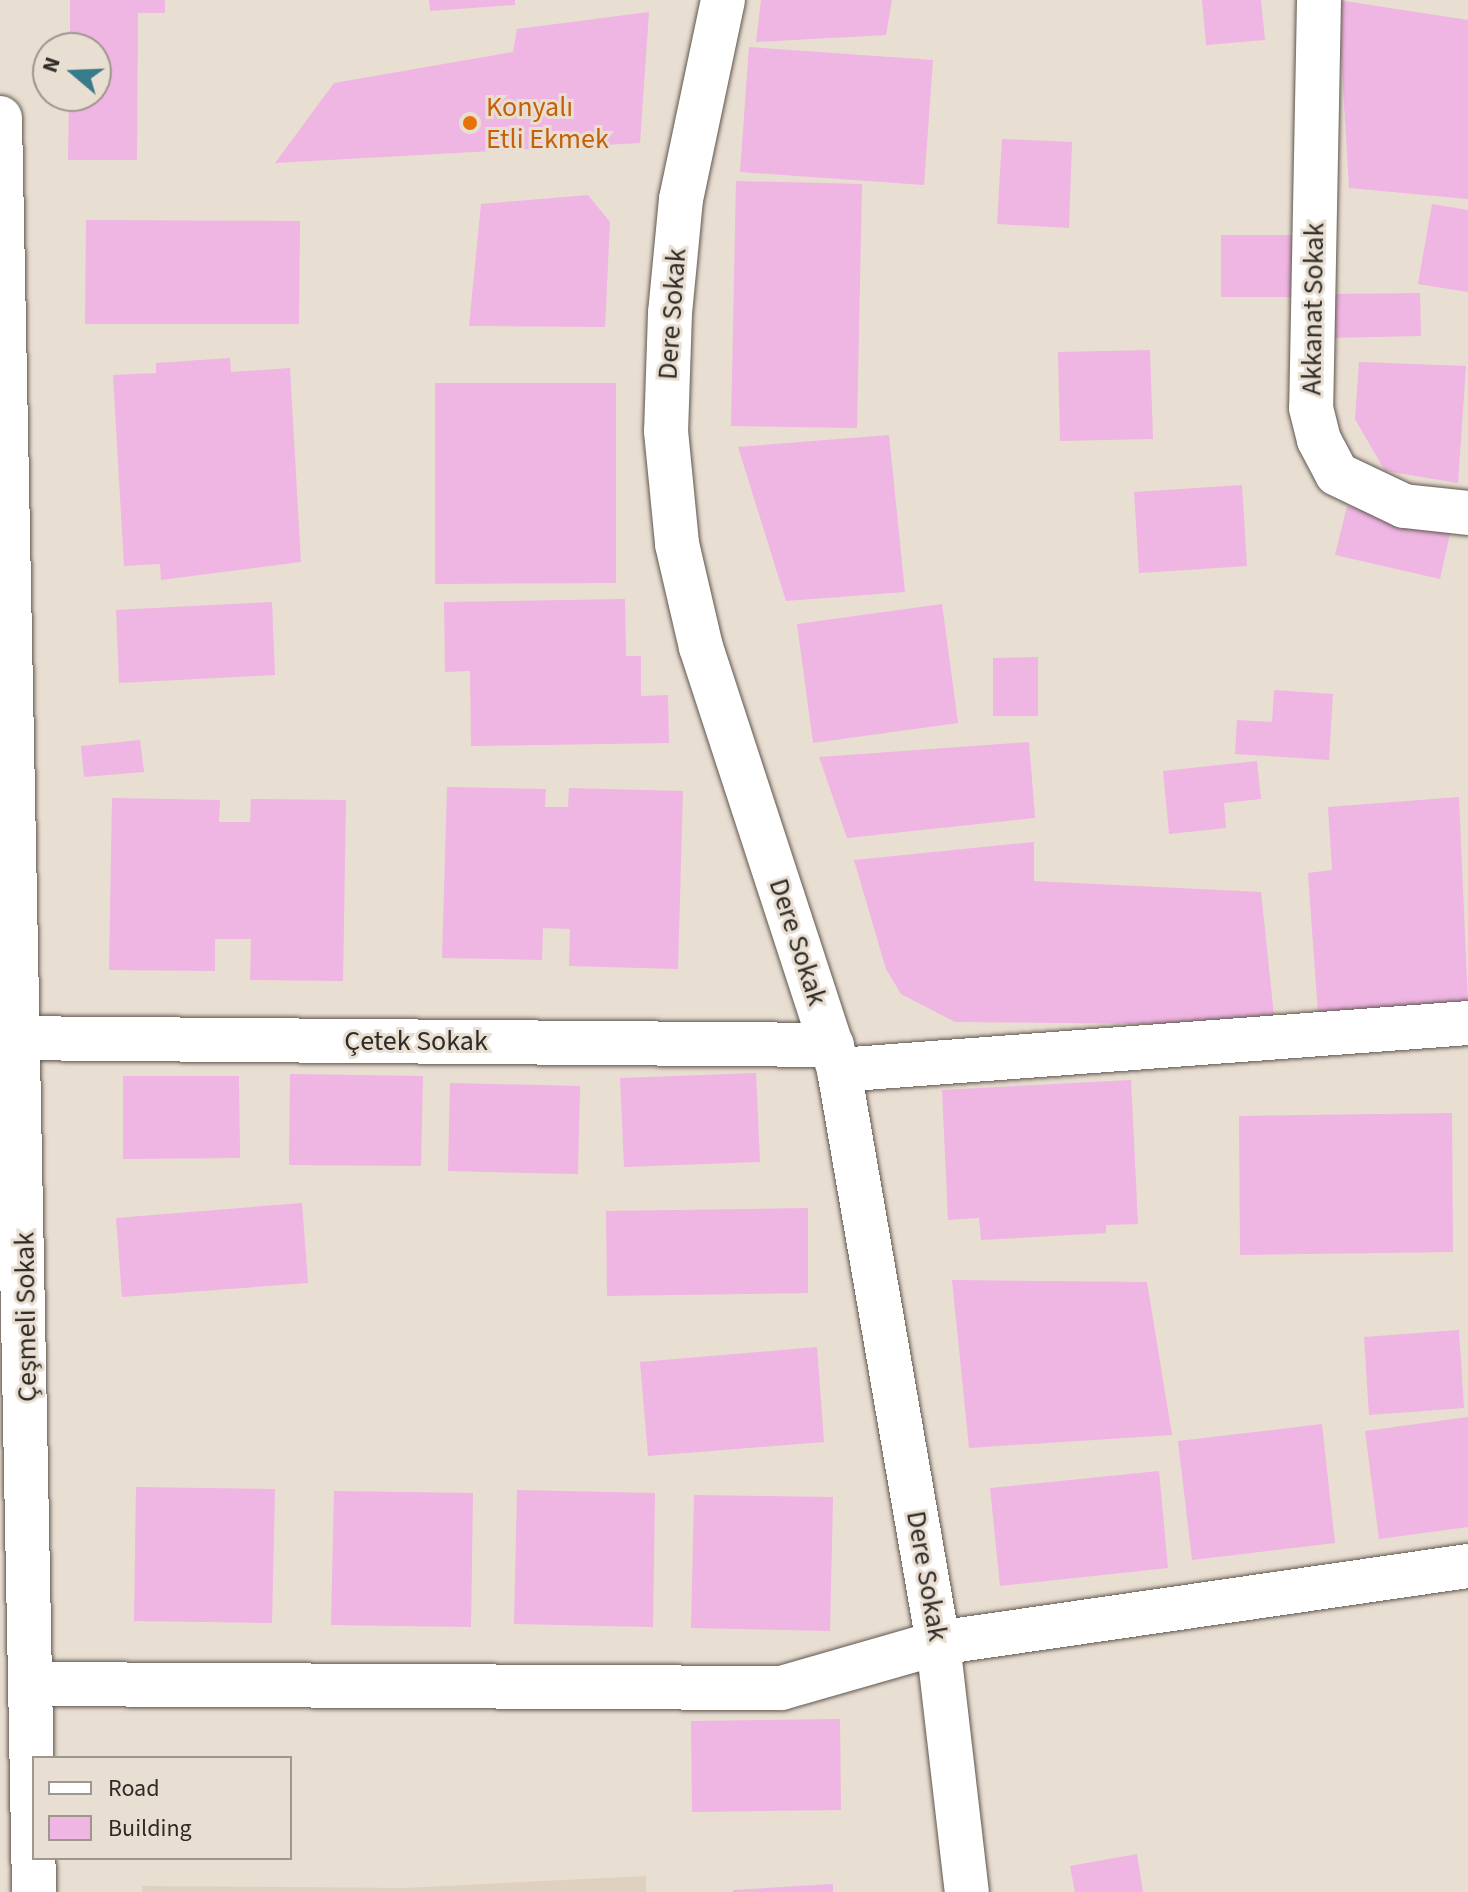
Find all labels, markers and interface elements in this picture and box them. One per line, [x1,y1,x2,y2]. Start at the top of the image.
north arrow [32,32,112,112]
text: N [34,53,69,77]
place label: Konyalı Etli Ekmek [486,90,609,156]
marker: Konyalı Etli Ekmek [461,114,479,132]
street label: Akkanat Sokak [1295,222,1331,396]
street label: Dere Sokak [651,247,693,381]
street label: Dere Sokak [762,874,834,1010]
street label: Çetek Sokak [344,1024,488,1058]
street label: Çeşmeli Sokak [8,1232,44,1402]
street label: Dere Sokak [899,1508,955,1644]
legend [32,1756,292,1860]
text: Road [108,1771,160,1806]
text: Building [108,1811,192,1846]

